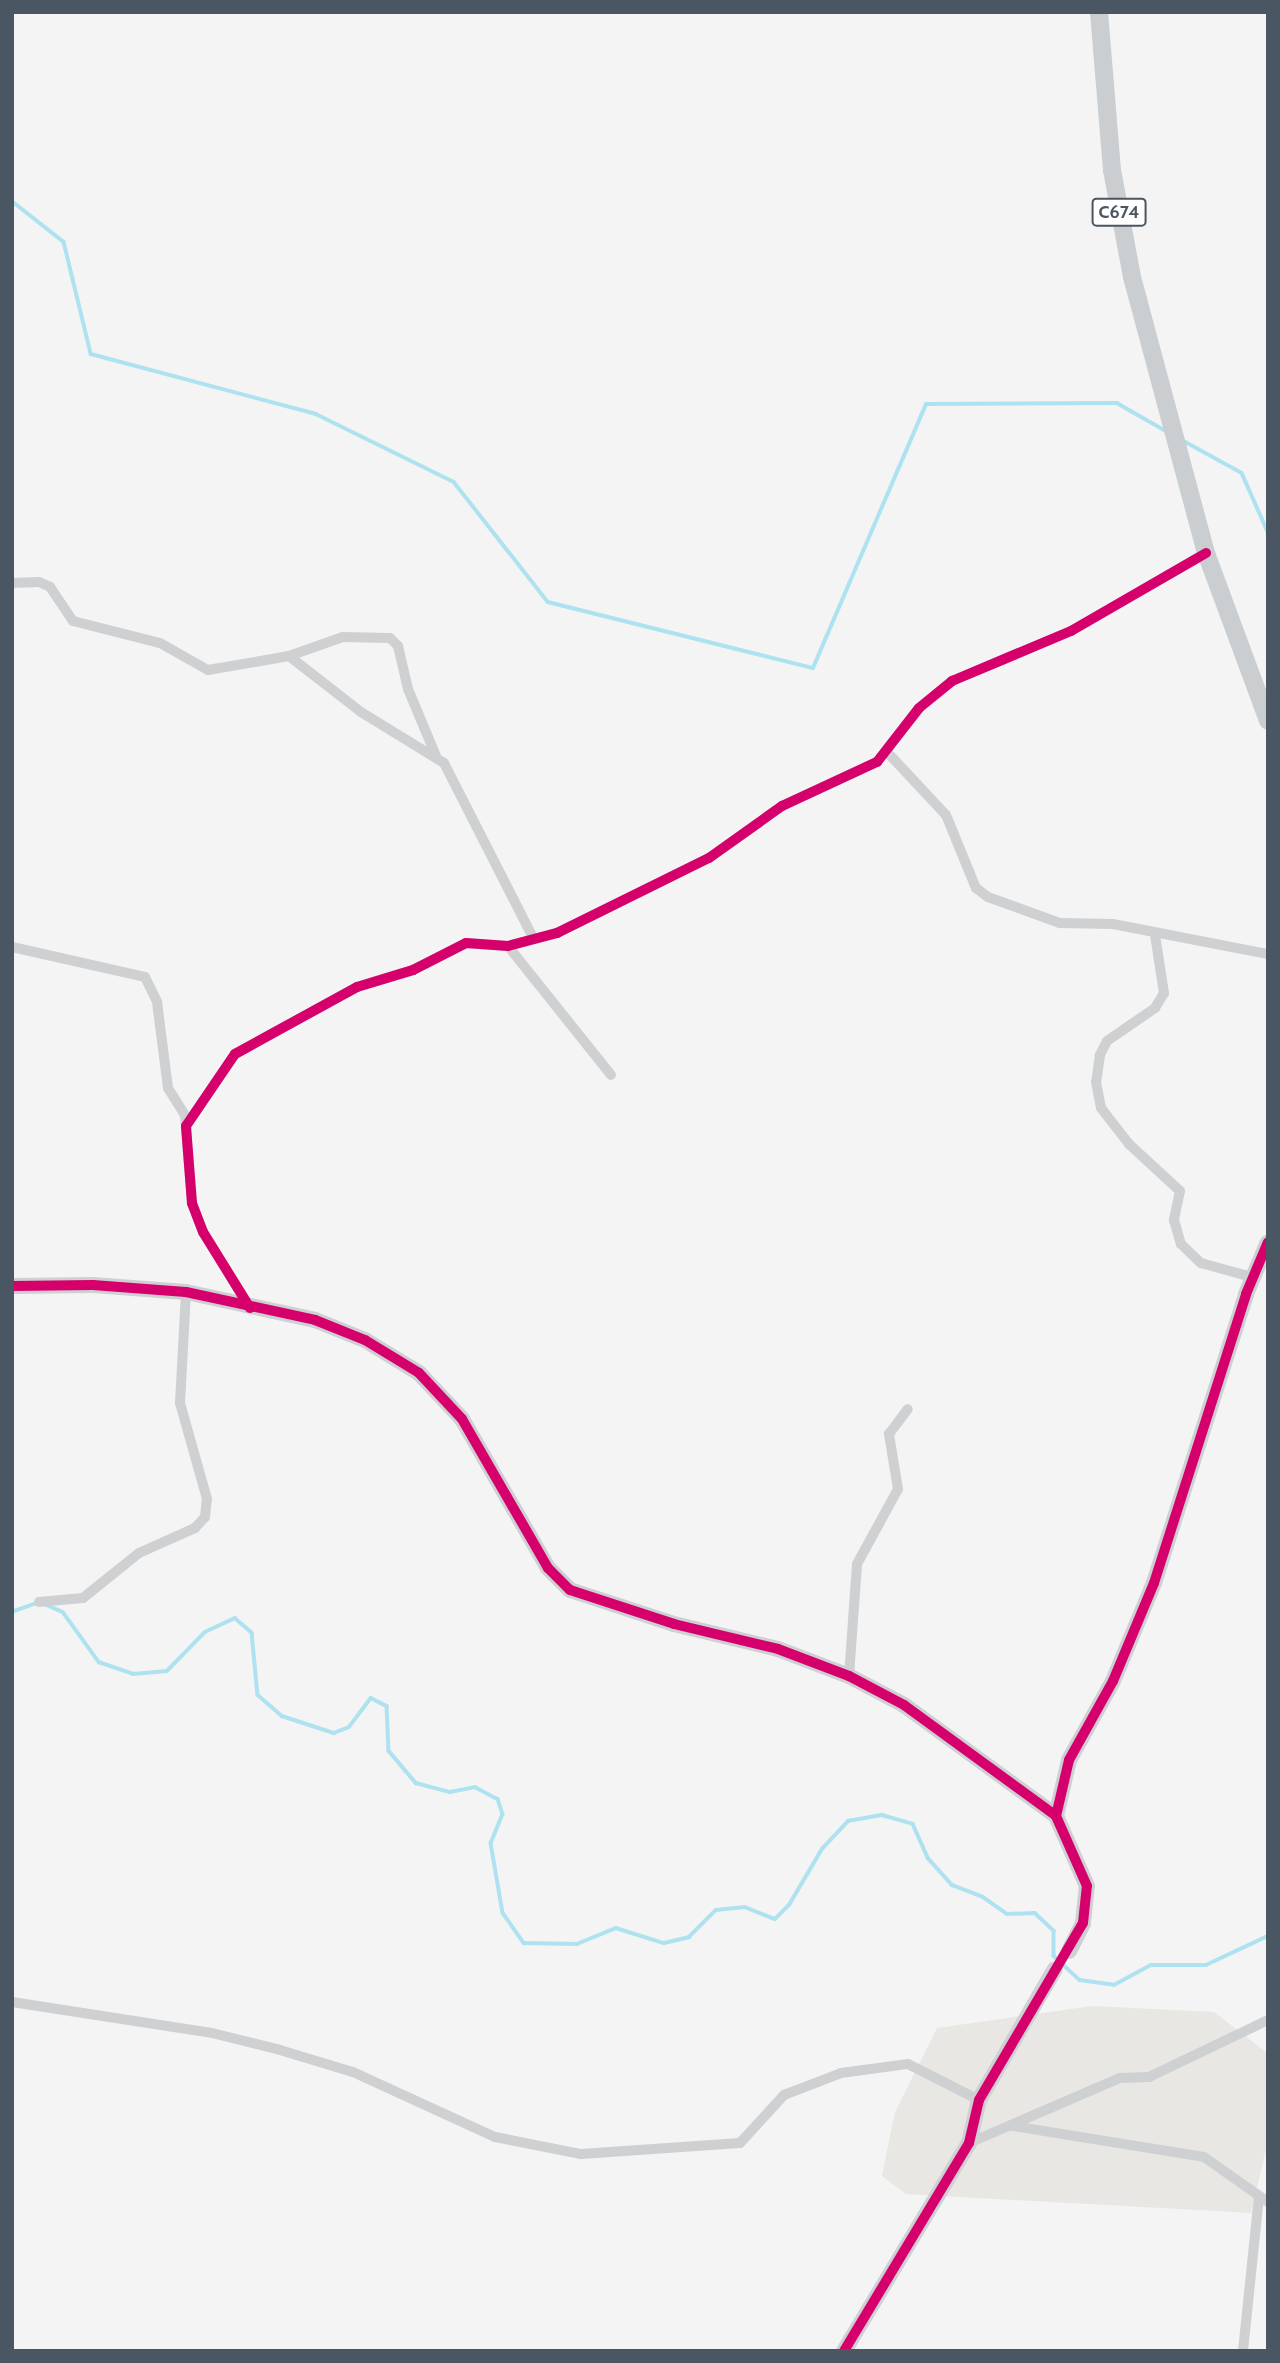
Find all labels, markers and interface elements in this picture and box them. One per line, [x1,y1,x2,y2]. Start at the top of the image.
road number: C674 [1091,197,1147,226]

